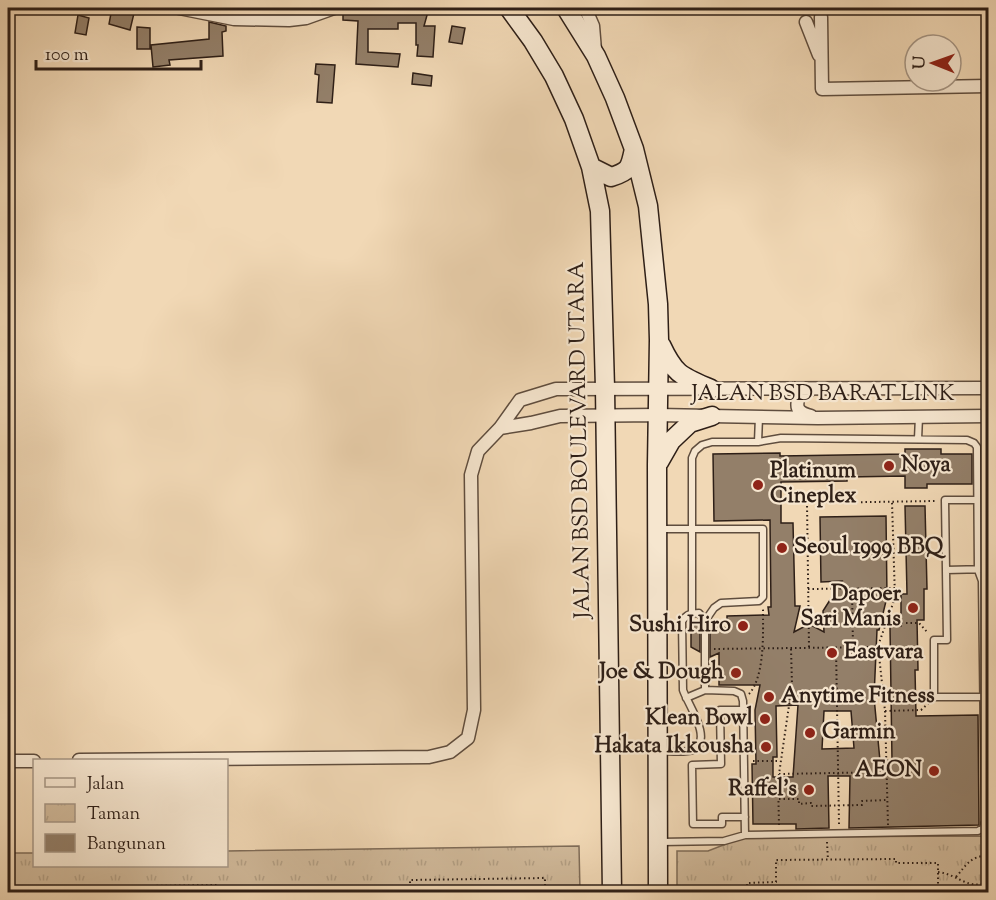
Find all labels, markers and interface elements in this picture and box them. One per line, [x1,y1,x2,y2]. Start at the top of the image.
scale bar [36,33,201,71]
north arrow [903,33,963,93]
text: 100 m [45,43,89,69]
text: U [909,55,932,70]
street label: JALAN BSD BOULEVARD UTARA [562,261,600,620]
street label: JALAN BSD BARAT LINK [690,379,955,411]
place label: Noya [901,450,952,482]
place label: Platinum Cineplex [770,456,857,513]
marker: Noya [882,459,896,473]
marker: Platinum Cineplex [751,478,765,492]
place label: Seoul 1999 BBQ [794,532,947,564]
marker: Seoul 1999 BBQ [775,541,789,555]
place label: Dapoer Sari Manis [801,579,902,636]
marker: Dapoer Sari Manis [906,601,920,615]
place label: Sushi Hiro [629,610,731,642]
marker: Sushi Hiro [736,619,750,633]
place label: Eastvara [844,637,924,669]
marker: Eastvara [825,646,839,660]
place label: Joe & Dough [597,657,724,689]
marker: Joe & Dough [729,666,743,680]
place label: Anytime Fitness [781,681,935,713]
marker: Anytime Fitness [762,690,776,704]
place label: Klean Bowl [645,703,754,735]
marker: Klean Bowl [758,712,772,726]
place label: Garmin [822,717,896,749]
marker: Garmin [803,726,817,740]
place label: Hakata Ikkousha [595,731,755,763]
marker: Hakata Ikkousha [759,740,773,754]
place label: AEON [855,755,922,787]
legend [33,759,228,867]
marker: AEON [927,764,941,778]
text: Jalan [86,772,125,798]
place label: Raffel's [728,774,797,806]
marker: Raffel's [802,783,816,797]
text: Taman [87,802,141,828]
text: Bangunan [87,832,166,858]

